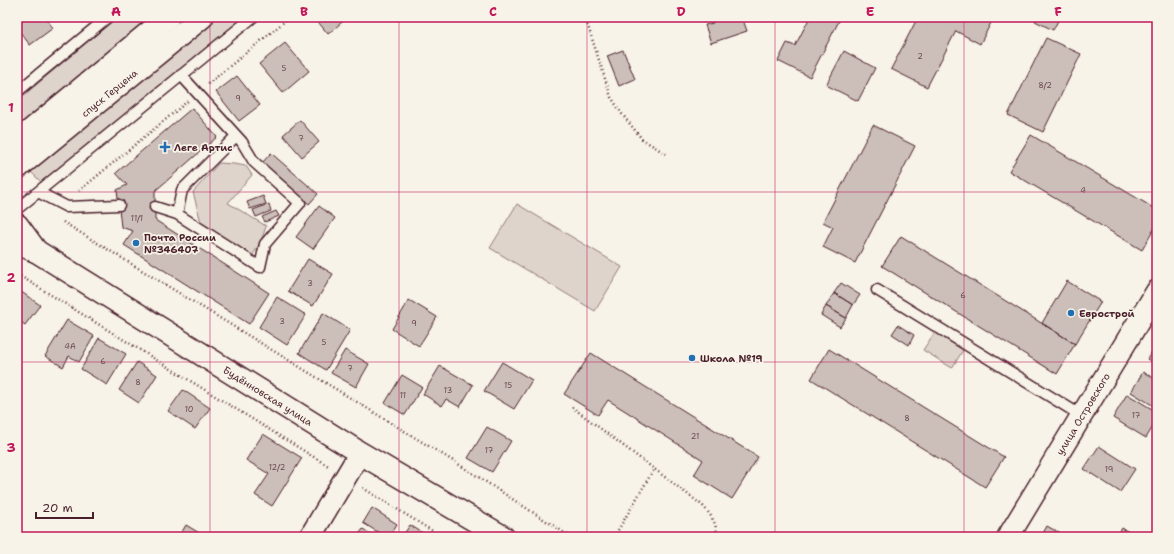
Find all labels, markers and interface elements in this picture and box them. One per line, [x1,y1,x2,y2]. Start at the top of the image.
text: A [111,3,121,20]
text: B [300,3,308,20]
text: C [489,3,497,20]
text: D [676,3,686,20]
text: E [866,3,875,20]
text: F [1054,3,1062,20]
house number: 2 [917,51,923,62]
house number: 5 [282,63,287,74]
street label: спуск Герцена [78,65,141,120]
house number: 8/2 [1038,80,1052,91]
house number: 9 [235,93,241,104]
text: 1 [8,99,14,116]
house number: 7 [298,133,304,144]
marker: Леге Артис [159,141,171,153]
place label: Леге Артис [174,141,233,154]
house number: 4 [1080,185,1086,196]
house number: 11/1 [131,213,143,224]
place label: Почта России №346407 [144,231,216,256]
marker: Почта России №346407 [131,238,141,248]
text: 2 [6,269,16,286]
house number: 3 [307,278,313,289]
house number: 6 [960,290,966,301]
place label: Еврострой [1079,307,1135,320]
marker: Еврострой [1066,308,1076,318]
house number: 3 [279,316,285,327]
house number: 9 [411,318,417,329]
house number: 5 [322,337,327,348]
house number: 4А [64,341,76,352]
place label: Школа №19 [700,352,763,365]
marker: Школа №19 [687,353,697,363]
house number: 6 [100,356,106,367]
street label: Будённовская улица [221,363,316,429]
house number: 7 [347,363,353,374]
street label: улица Островского [1053,370,1112,457]
house number: 8 [135,377,141,388]
house number: 15 [504,380,512,391]
house number: 13 [444,385,452,396]
house number: 11 [400,390,406,401]
house number: 10 [185,404,193,415]
house number: 17 [1132,410,1141,421]
house number: 8 [904,413,910,424]
house number: 21 [691,431,699,442]
text: 3 [6,439,16,456]
house number: 17 [485,445,494,456]
house number: 12/2 [269,462,286,473]
house number: 19 [1105,464,1113,475]
scale bar [36,494,93,520]
text: 20 m [42,500,73,516]

